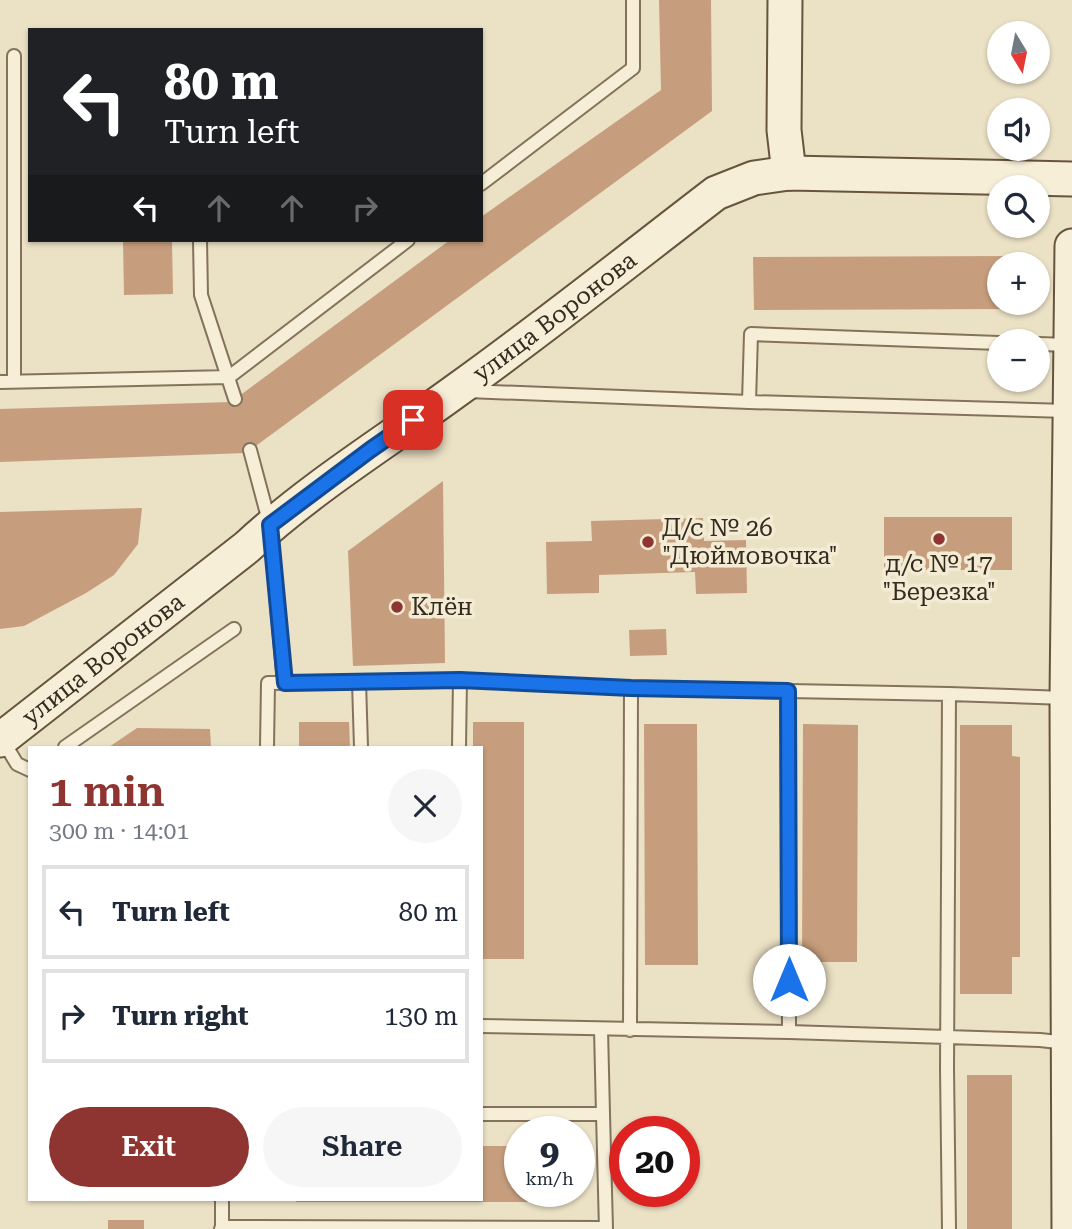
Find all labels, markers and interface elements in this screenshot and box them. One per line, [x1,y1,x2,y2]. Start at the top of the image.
north arrow [987,21,1050,84]
map controls [987,21,1050,392]
text: 80 m [164,54,279,111]
icon: left [49,56,140,147]
button: sound [987,98,1050,161]
text: Turn left [164,113,299,151]
button: search [987,175,1050,238]
icon: left [127,189,165,227]
icon: ahead [200,189,238,227]
icon: ahead [273,189,311,227]
icon: right [346,189,384,227]
street label: улица Воронова [468,246,642,388]
button: + [987,252,1050,315]
button: − [987,329,1050,392]
pin [383,390,443,450]
icon: arrive [394,401,432,439]
place label: Д/с № 26 "Дюймовочка" [662,514,838,570]
marker: д/с № 17 "Березка" [931,531,947,547]
marker: Д/с № 26 "Дюймовочка" [640,534,656,550]
place label: д/с № 17 "Березка" [882,550,996,606]
street label: улица Воронова [17,587,190,731]
place label: Клён [411,593,473,621]
marker: Клён [389,599,405,615]
text: 1 min [49,767,165,816]
button: close [388,769,462,843]
text: 300 m · 14:01 [49,818,189,845]
icon: left [53,893,91,931]
text: Turn left [112,897,230,927]
text: 80 m [399,897,458,927]
position arrow [752,943,826,1017]
icon: right [53,997,91,1035]
text: Turn right [112,1001,248,1031]
text: 130 m [384,1001,458,1031]
button: Exit [49,1107,249,1187]
button: Share [263,1107,462,1187]
speed limit sign: 20 [609,1116,700,1207]
text: 9 [540,1132,559,1173]
text: km/h [525,1168,574,1189]

